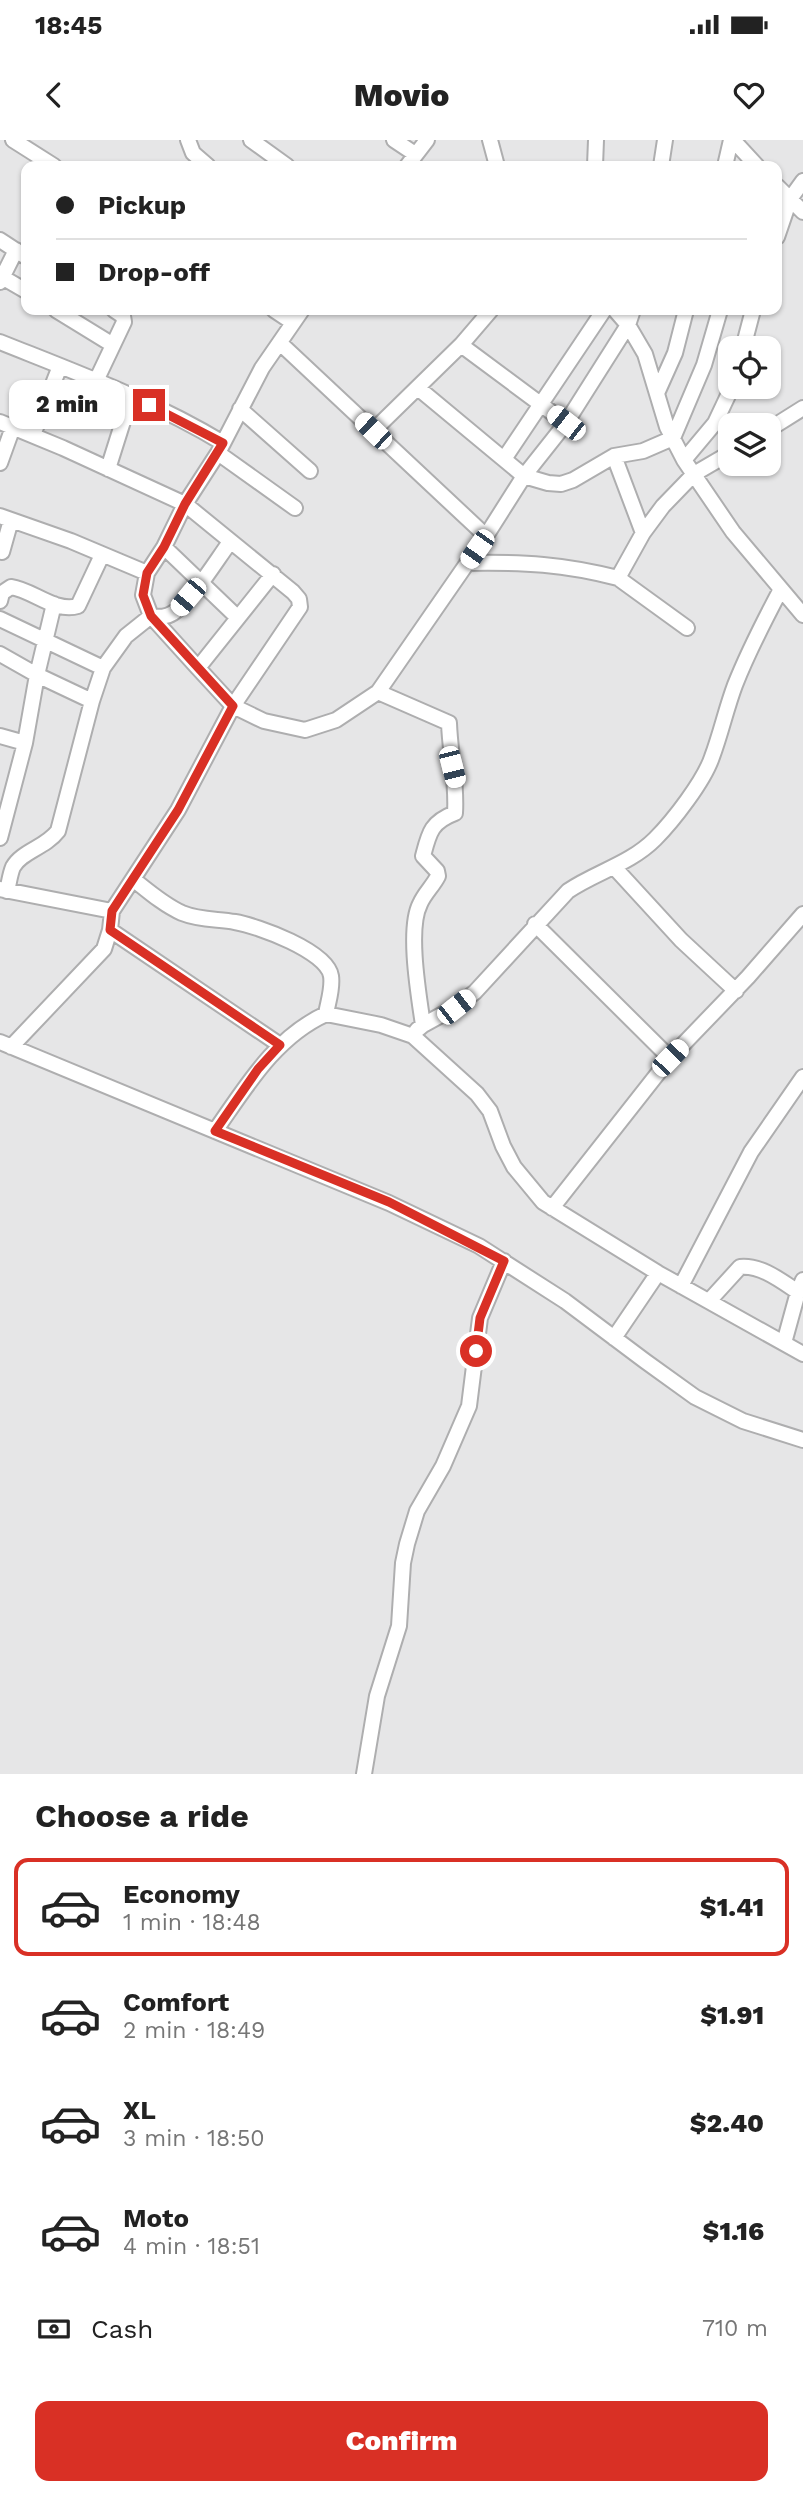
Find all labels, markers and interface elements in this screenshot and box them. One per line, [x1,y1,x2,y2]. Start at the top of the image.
text: 18:45 [35,10,102,40]
icon: back [35,76,73,114]
text: Movio [354,76,449,114]
icon: heart [730,76,768,114]
text: Pickup [98,190,186,220]
text: Drop-off [98,257,210,287]
map controls [718,336,781,476]
button: locate [718,336,781,399]
callout: 2 min [9,380,124,430]
route end [133,389,165,421]
text: 2 min [36,391,98,418]
car [543,402,590,444]
car [351,409,396,453]
button: layers [718,413,781,476]
car [457,526,498,572]
car [167,574,210,620]
car [437,744,468,790]
car [433,986,480,1028]
car [648,1036,693,1080]
route start [460,1335,492,1367]
text: Choose a ride [35,1797,249,1835]
icon: car [39,1876,102,1939]
text: Economy [123,1879,240,1909]
text: $1.41 [700,1892,764,1922]
text: 1 min · 18:48 [123,1909,261,1936]
icon: car [39,1984,102,2047]
text: Comfort [123,1987,229,2017]
text: $1.91 [700,2000,764,2030]
text: 2 min · 18:49 [123,2017,265,2044]
icon: car [39,2092,102,2155]
text: XL [123,2095,156,2125]
text: $2.40 [690,2108,764,2138]
text: 3 min · 18:50 [123,2125,265,2152]
icon: car [39,2200,102,2263]
text: Moto [123,2203,189,2233]
text: $1.16 [703,2216,764,2246]
text: 4 min · 18:51 [123,2233,260,2260]
icon: cash [35,2310,73,2348]
text: Cash [91,2314,153,2344]
text: 710 m [702,2315,768,2342]
button: Confirm [35,2401,768,2481]

